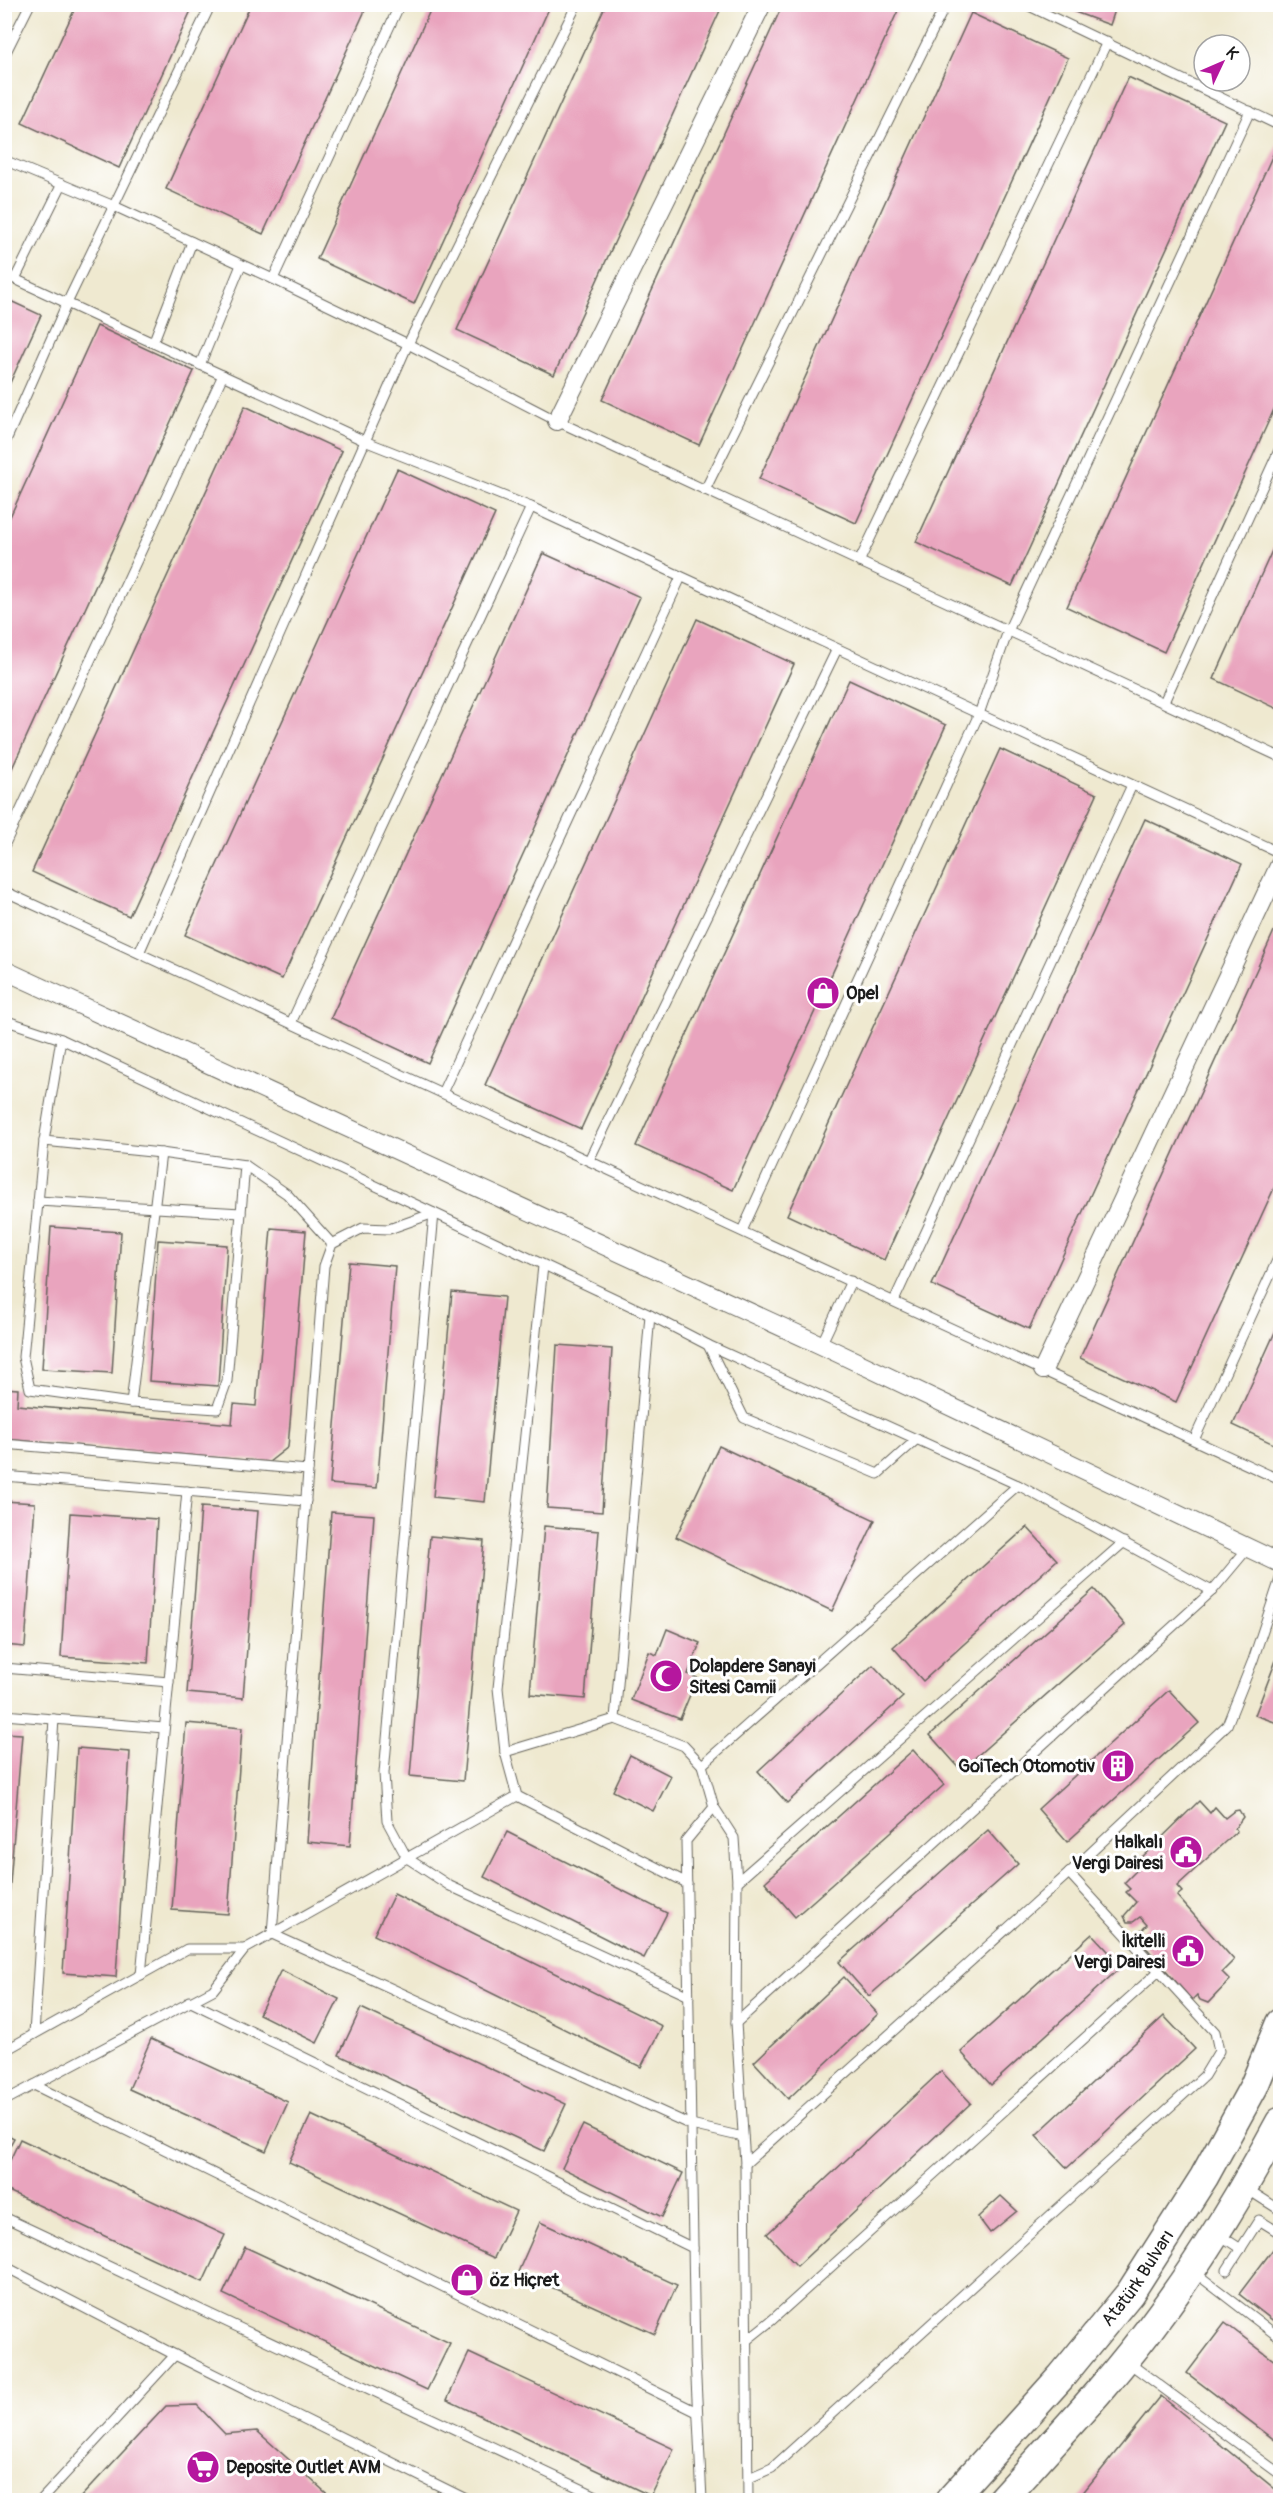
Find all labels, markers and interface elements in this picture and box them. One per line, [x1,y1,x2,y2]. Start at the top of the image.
north arrow [1192,33,1252,93]
text: K [1222,43,1243,64]
shop icon: Opel [805,975,841,1011]
place label: Opel [846,982,879,1005]
place label: Dolapdere Sanayi Sitesi Camii [689,1655,816,1699]
mosque icon: Dolapdere Sanayi Sitesi Camii [648,1658,684,1694]
building icon: GoiTech Otomotiv [1100,1748,1136,1784]
place label: GoiTech Otomotiv [958,1755,1095,1778]
place label: Halkalı Vergi Dairesi [1072,1831,1163,1875]
public building icon: Halkalı Vergi Dairesi [1168,1834,1204,1870]
place label: İkitelli Vergi Dairesi [1074,1930,1165,1974]
public building icon: İkitelli Vergi Dairesi [1170,1933,1206,1969]
street label: Atatürk Bulvarı [1096,2226,1179,2331]
shop icon: öz Hiçret [449,2262,485,2298]
place label: öz Hiçret [489,2269,560,2292]
supermarket icon: Deposite Outlet AVM [185,2449,221,2485]
place label: Deposite Outlet AVM [226,2456,381,2479]

